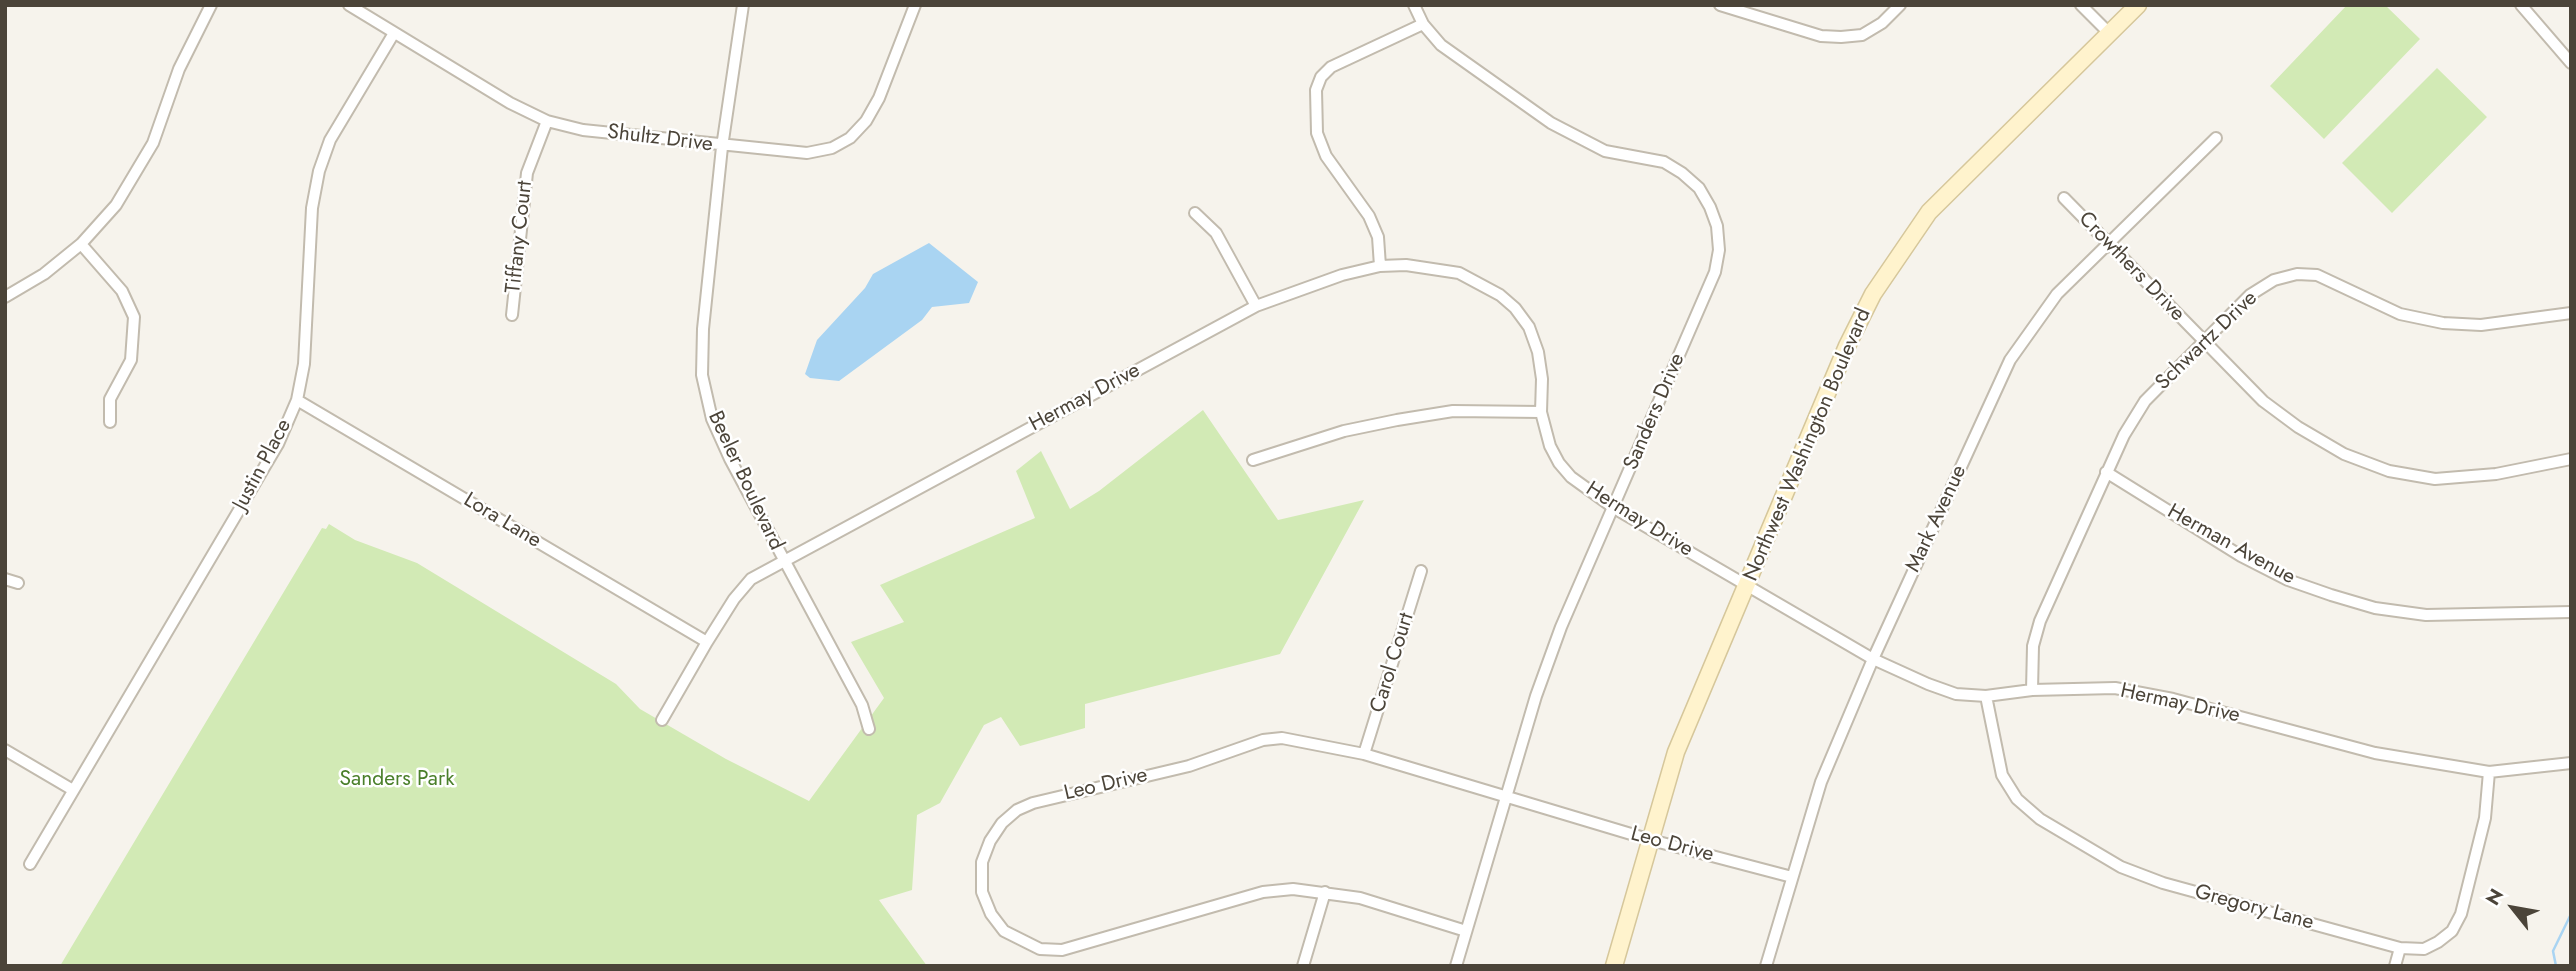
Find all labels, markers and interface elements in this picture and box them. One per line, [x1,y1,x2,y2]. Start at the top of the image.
street label: Shultz Drive [606,120,714,158]
street label: Tiffany Court [502,180,538,294]
street label: Crowthers Drive [2073,207,2189,327]
street label: Schwartz Drive [2151,286,2263,396]
street label: Northwest Washington Boulevard [1739,305,1877,585]
street label: Sanders Drive [1619,350,1691,474]
street label: Hermay Drive [1025,358,1145,438]
street label: Beeler Boulevard [702,407,788,555]
street label: Justin Place [228,415,298,515]
street label: Mark Avenue [1901,461,1973,577]
street label: Hermay Drive [1581,477,1697,563]
street label: Lora Lane [459,488,545,554]
street label: Herman Avenue [2163,499,2299,591]
street label: Carol Court [1366,610,1420,716]
street label: Hermay Drive [2118,679,2242,729]
street label: Leo Drive [1062,763,1150,807]
park label: Sanders Park [340,767,454,793]
street label: Leo Drive [1628,822,1716,868]
north arrow [2478,873,2548,943]
street label: Gregory Lane [2192,880,2316,936]
text: N [2479,884,2510,910]

